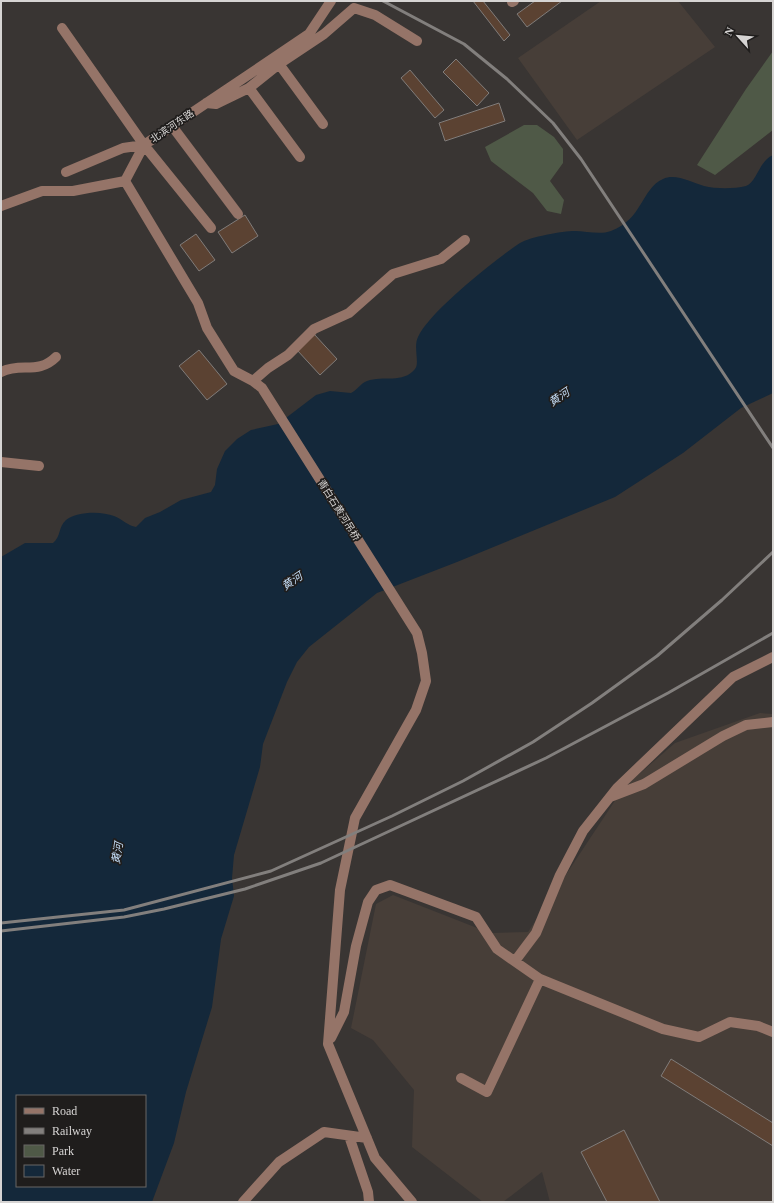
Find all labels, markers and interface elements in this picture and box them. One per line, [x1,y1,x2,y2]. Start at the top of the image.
north arrow [718,16,758,56]
text: N [722,25,736,38]
street label: 北滨河东路 [148,107,196,145]
water label: 黄河 [547,385,573,408]
street label: 青白石黄河吊桥 [316,477,362,543]
water label: 黄河 [280,569,306,592]
water label: 黄河 [109,839,125,865]
legend [16,1095,146,1187]
text: Road [52,1104,77,1118]
text: Railway [52,1124,92,1138]
text: Park [52,1144,74,1158]
text: Water [52,1164,80,1178]

